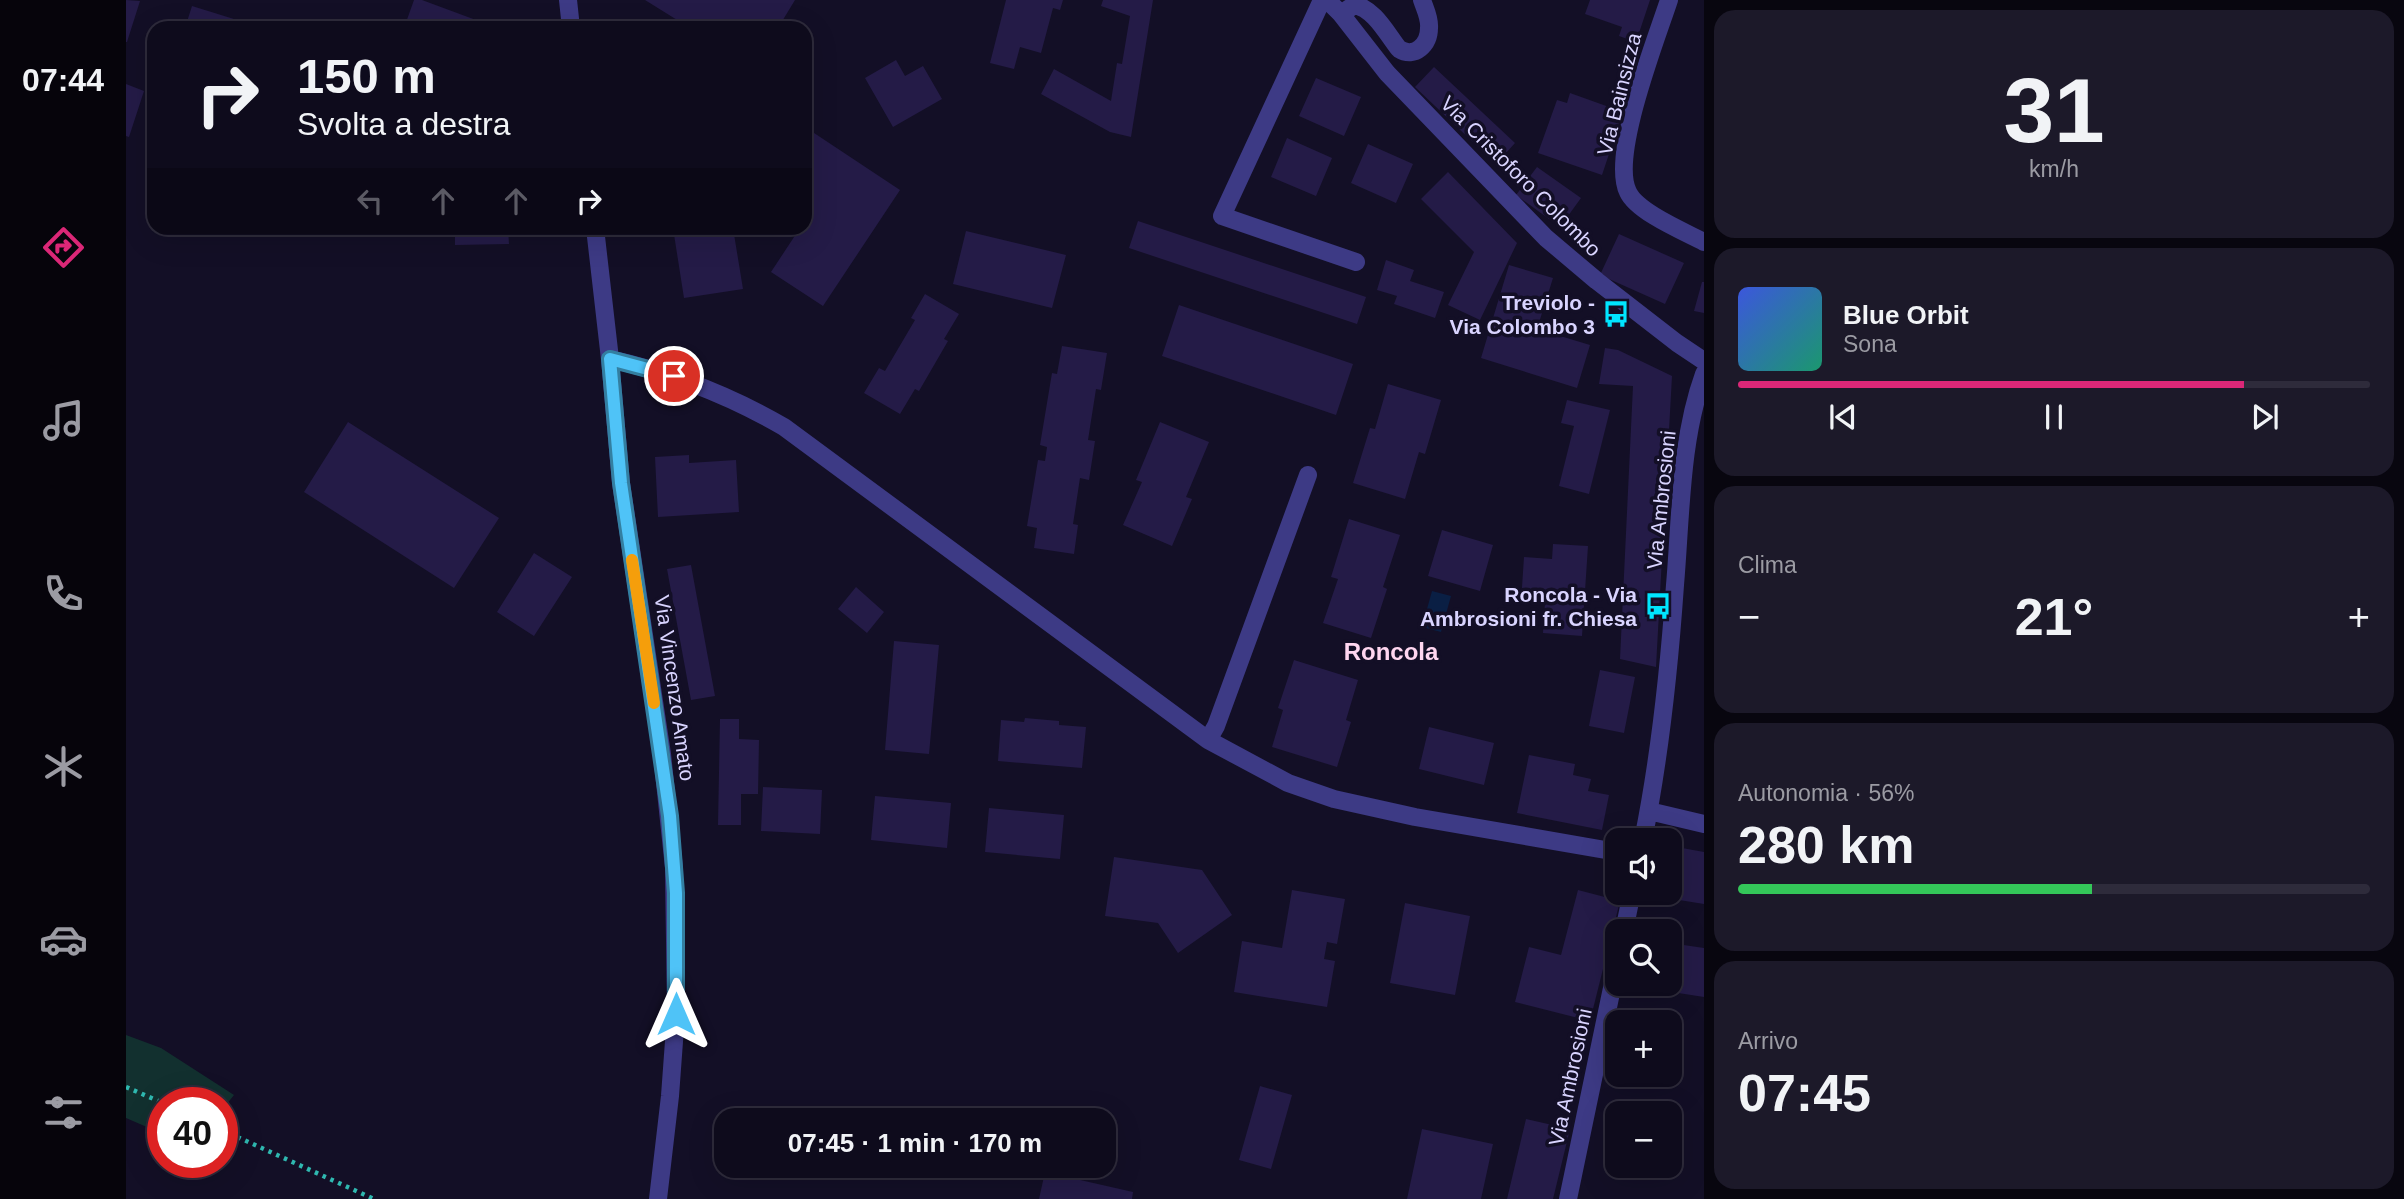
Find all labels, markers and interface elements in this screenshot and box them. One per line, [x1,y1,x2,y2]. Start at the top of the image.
street label: Via Bainsizza [1593,30,1645,158]
icon: right [182,49,273,140]
text: 150 m [297,49,436,103]
text: 31 [2003,60,2105,161]
text: 07:44 [22,62,104,98]
street label: Via Cristoforo Colombo [1436,91,1606,261]
text: Svolta a destra [297,106,510,142]
text: km/h [2029,156,2079,182]
icon: left [351,182,389,220]
icon: ahead [424,182,462,220]
icon: ahead [497,182,535,220]
icon: right [570,182,608,220]
icon: directions [39,223,88,272]
place label: Treviolo - Via Colombo 3 [1450,291,1595,338]
bus stop icon: Treviolo - Via Colombo 3 [1601,299,1631,329]
text: Blue Orbit [1843,300,1969,330]
text: Sona [1843,331,1897,357]
pin [644,346,704,406]
icon: arrive [655,357,693,395]
icon: music [39,396,88,445]
icon: previous [1824,398,1862,436]
icon: pause [2035,398,2073,436]
icon: next [2246,398,2284,436]
street label: Via Ambrosioni [1642,429,1680,571]
text: Clima [1738,552,1797,578]
icon: phone [39,569,88,618]
place label: Roncola - Via Ambrosioni fr. Chiesa [1420,583,1637,630]
text: 21° [2015,588,2093,646]
bus stop icon: Roncola - Via Ambrosioni fr. Chiesa [1643,591,1673,621]
street label: Via Vincenzo Amato [651,594,699,782]
text: − [1738,596,1760,638]
text: + [2348,596,2370,638]
district label: Roncola [1344,638,1439,665]
icon: climate [39,742,88,791]
text: Autonomia · 56% [1738,780,1914,806]
text: 280 km [1738,816,1914,874]
map controls [1605,828,1682,1178]
button: sound [1605,828,1682,905]
icon: car [39,915,88,964]
button: search [1605,919,1682,996]
position arrow [639,977,713,1051]
street label: Via Ambrosioni [1544,1006,1596,1148]
button: + [1605,1010,1682,1087]
text: Arrivo [1738,1028,1798,1054]
text: 07:45 [1738,1064,1871,1122]
speed limit sign: 40 [147,1087,238,1178]
icon: filters [39,1088,88,1137]
button: − [1605,1101,1682,1178]
text: 07:45 · 1 min · 170 m [788,1128,1042,1158]

